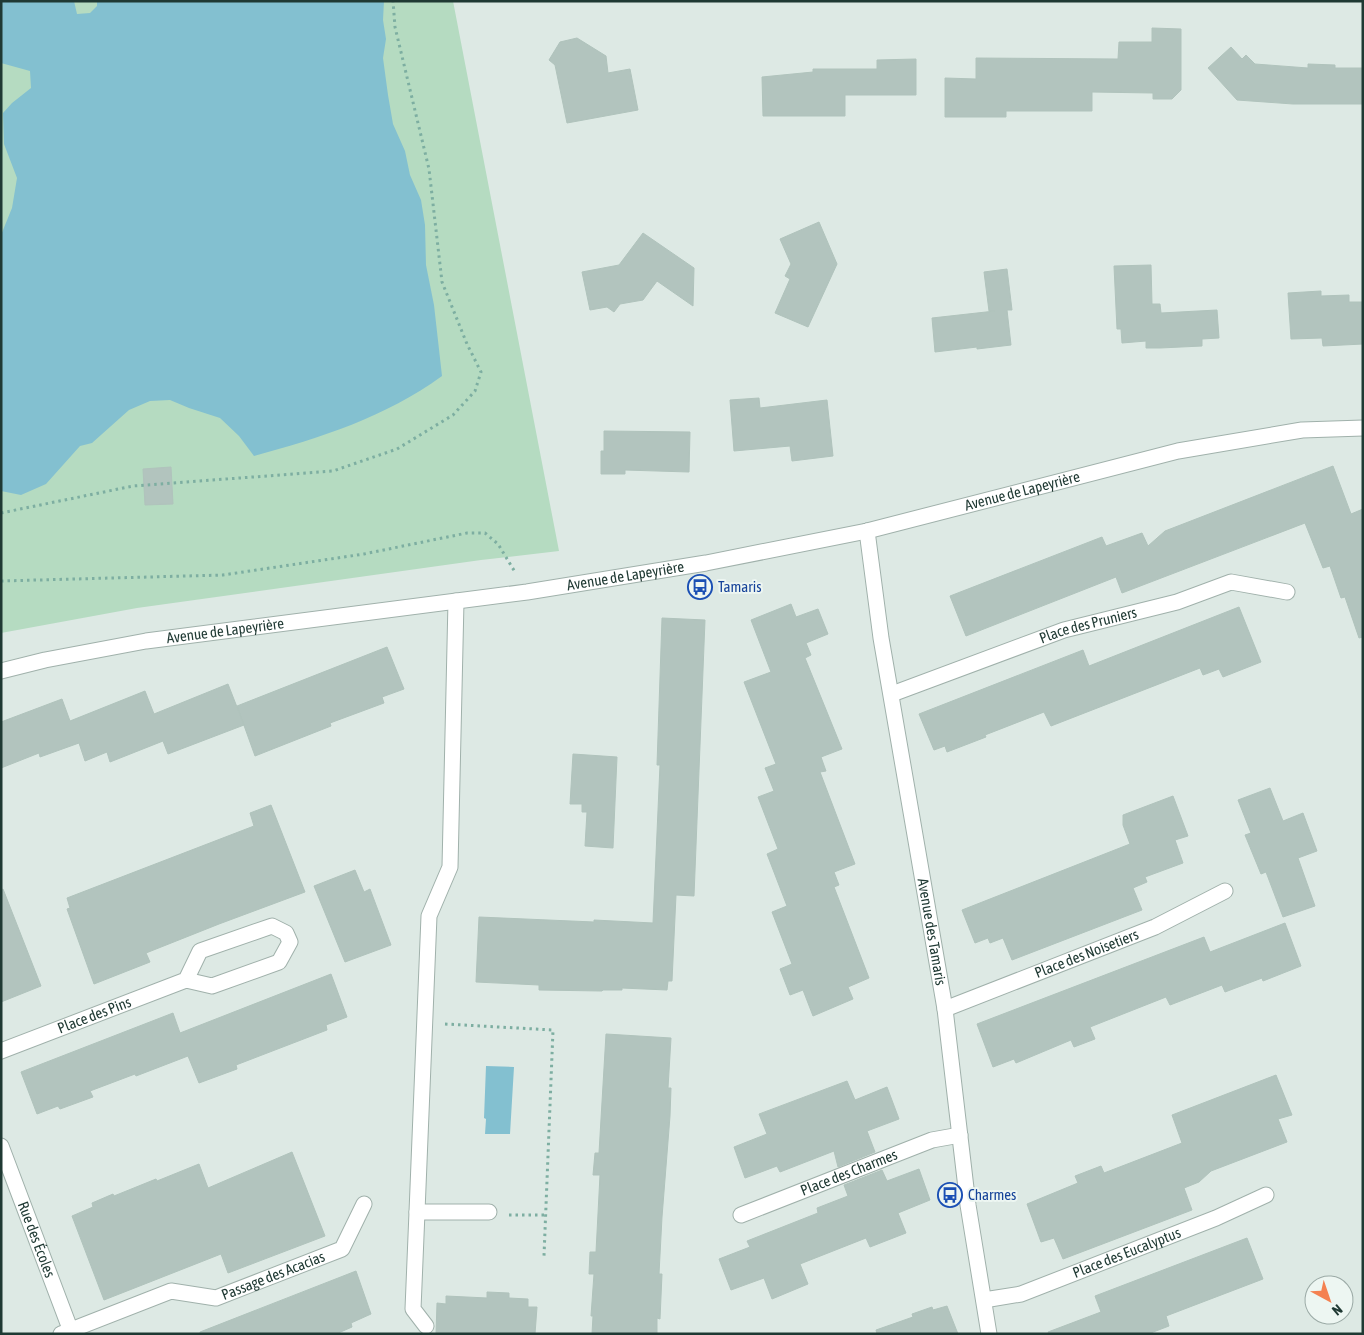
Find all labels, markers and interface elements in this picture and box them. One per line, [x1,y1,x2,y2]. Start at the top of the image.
street label: Avenue de Lapeyrière [963,468,1082,514]
street label: Avenue de Lapeyrière [566,558,685,593]
bus stop icon: Tamaris [687,574,713,600]
place label: Tamaris [718,578,761,595]
street label: Place des Pruniers [1037,603,1138,646]
street label: Avenue de Lapeyrière [165,614,285,646]
street label: Avenue des Tamaris [915,877,950,987]
street label: Place des Noisetiers [1032,925,1141,981]
street label: Place des Pins [55,993,133,1036]
street label: Place des Charmes [798,1146,900,1199]
bus stop icon: Charmes [937,1182,963,1208]
place label: Charmes [968,1186,1016,1203]
street label: Rue des Écoles [15,1199,59,1280]
street label: Place des Eucalyptus [1070,1224,1183,1281]
street label: Passage des Acacias [219,1248,327,1303]
north arrow [1304,1275,1354,1325]
text: N [1329,1301,1346,1319]

